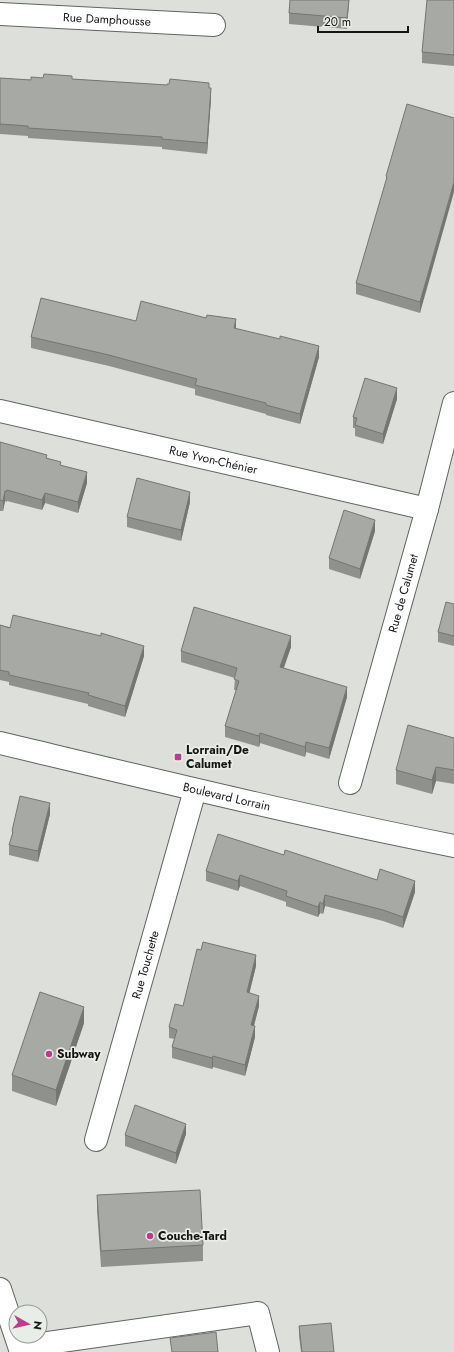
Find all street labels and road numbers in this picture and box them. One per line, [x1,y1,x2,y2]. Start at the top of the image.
street label: Rue Damphousse [62,8,151,31]
street label: Rue Yvon-Chénier [167,441,260,479]
street label: Rue de Calumet [384,552,423,635]
street label: Boulevard Lorrain [181,778,272,816]
street label: Rue Touchette [127,929,164,1001]

